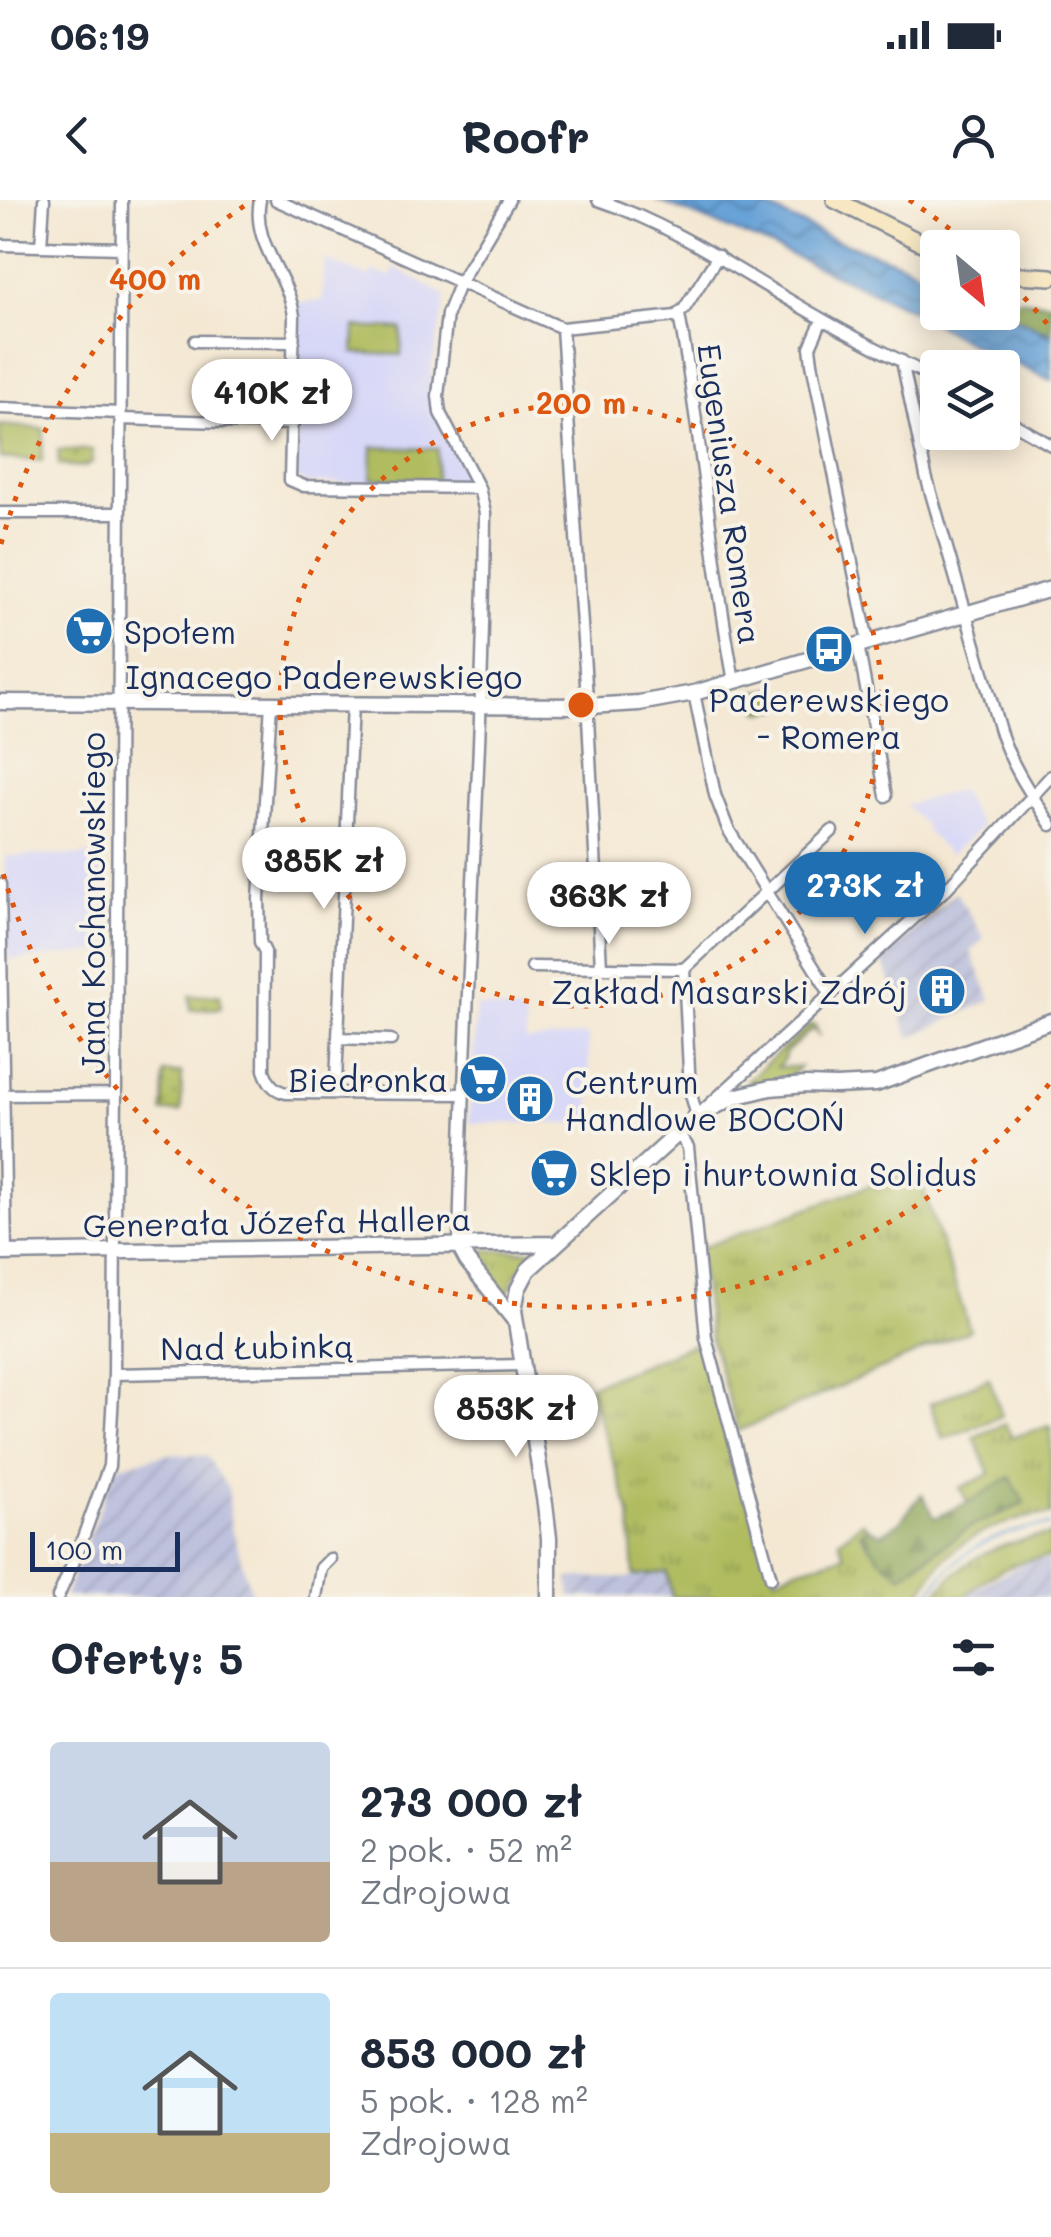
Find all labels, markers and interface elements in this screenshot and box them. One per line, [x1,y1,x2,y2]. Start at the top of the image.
text: 06:19 [50,10,149,60]
text: Roofr [461,106,590,164]
icon: back [50,108,105,163]
icon: person [946,108,1001,163]
north arrow [920,230,1020,330]
map controls [920,230,1020,450]
text: 400 m [109,258,201,298]
street label: Eugeniusza Romera [689,341,773,647]
button: layers [920,350,1020,450]
pin: 410K zł [180,359,364,444]
text: 410K zł [213,370,331,412]
text: 200 m [536,382,626,422]
supermarket icon: Społem [63,605,115,657]
place label: Społem [124,610,236,652]
bus stop icon: Paderewskiego - Romera [803,623,855,675]
street label: Ignacego Paderewskiego [126,655,522,697]
place label: Paderewskiego - Romera [709,678,949,757]
centre of rings [563,687,599,723]
street label: Jana Kochanowskiego [71,732,113,1074]
pin: 385K zł [232,827,416,912]
text: 385K zł [264,838,384,880]
pin: 273K zł [773,852,957,937]
pin: 363K zł [517,862,701,947]
text: 273K zł [806,863,924,905]
text: 363K zł [549,873,669,915]
building icon: Zakład Masarski Zdrój [916,965,968,1017]
place label: Zakład Masarski Zdrój [551,970,907,1012]
supermarket icon: Biedronka [457,1053,509,1105]
place label: Biedronka [289,1058,448,1100]
place label: Centrum Handlowe BOCOŃ [565,1060,845,1139]
building icon: Centrum Handlowe BOCOŃ [504,1073,556,1125]
supermarket icon: Sklep i hurtownia Solidus [528,1147,580,1199]
place label: Sklep i hurtownia Solidus [589,1152,977,1194]
street label: Generała Józefa Hallera [82,1197,472,1245]
street label: Nad Łubinką [160,1323,354,1369]
pin: 853K zł [424,1375,608,1460]
text: 853K zł [456,1386,576,1428]
scale bar [30,1527,180,1572]
text: 100 m [45,1531,123,1567]
text: Oferty: 5 [50,1630,243,1685]
icon: filters [946,1630,1001,1685]
text: 273 000 zł [360,1773,582,1828]
icon: home [130,1782,250,1902]
text: 2 pok. · 52 m² [360,1828,572,1870]
text: Zdrojowa [360,1870,511,1912]
text: 853 000 zł [360,2024,586,2079]
icon: home [130,2033,250,2153]
text: 5 pok. · 128 m² [360,2079,588,2121]
text: Zdrojowa [360,2121,511,2163]

